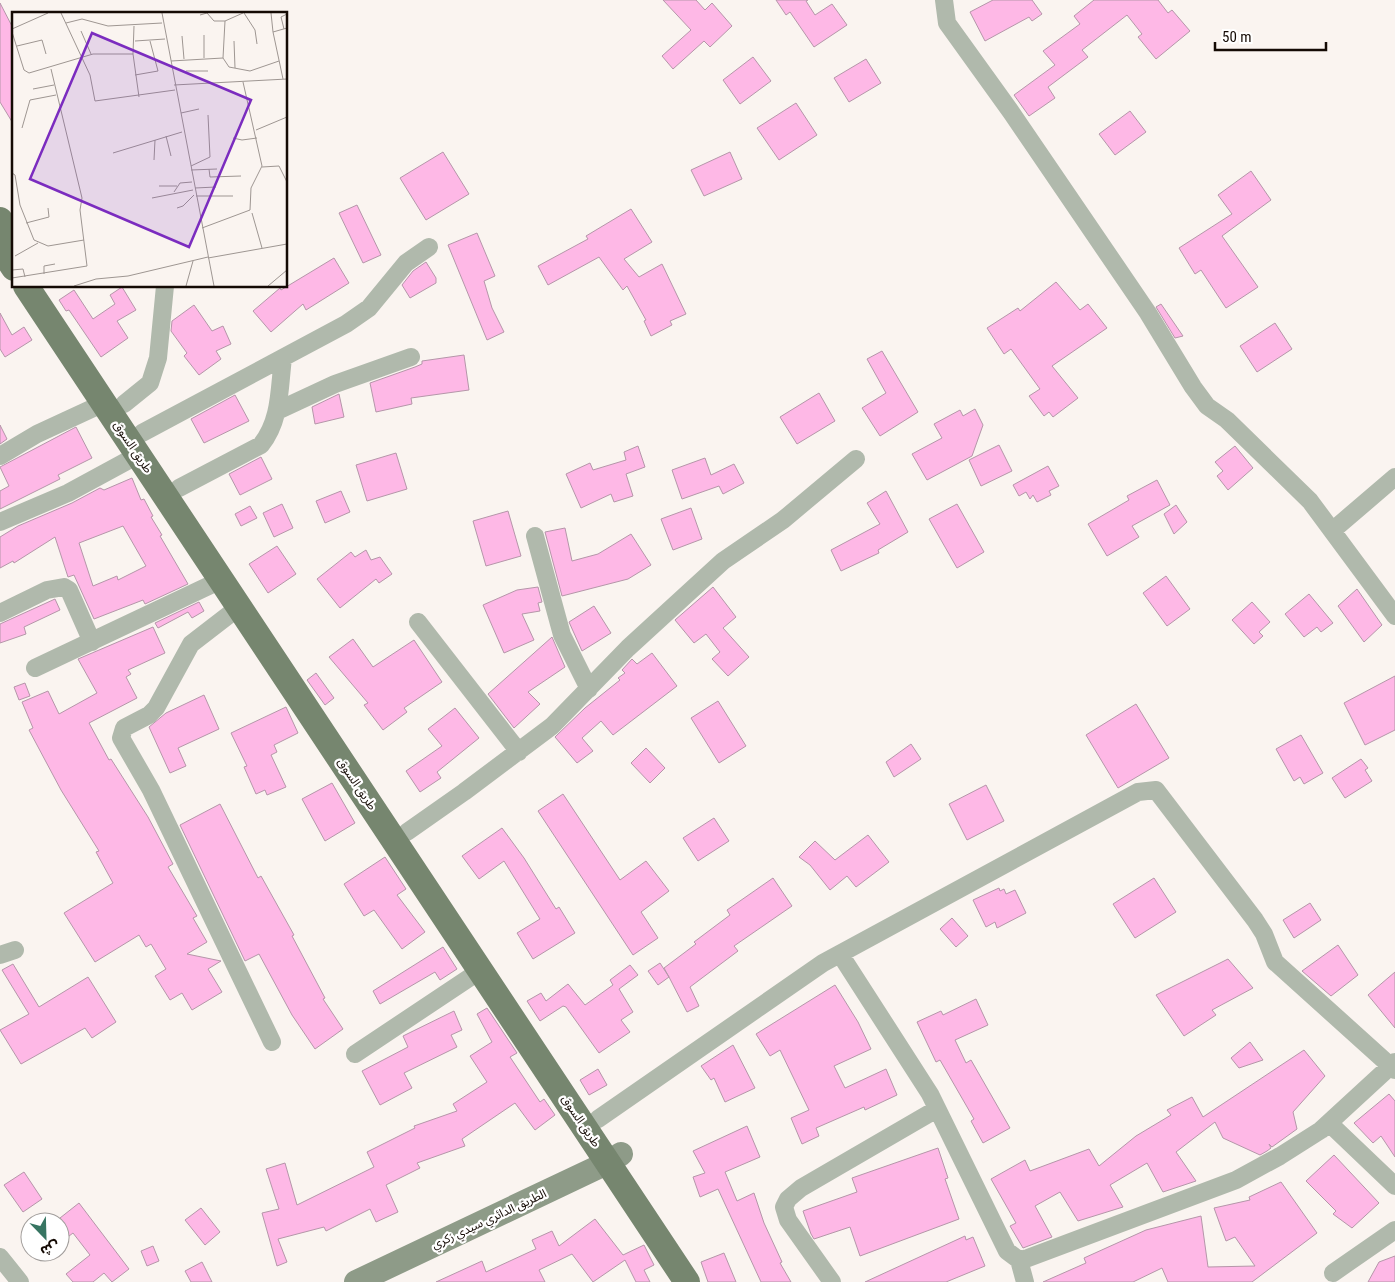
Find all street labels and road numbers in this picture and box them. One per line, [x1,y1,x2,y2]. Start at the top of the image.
street label: طريق السوق [110,418,155,476]
street label: طريق السوق [334,755,379,813]
street label: طريق السوق [558,1092,603,1150]
street label: الطريق الدائري سيدي زكري [429,1186,550,1254]

